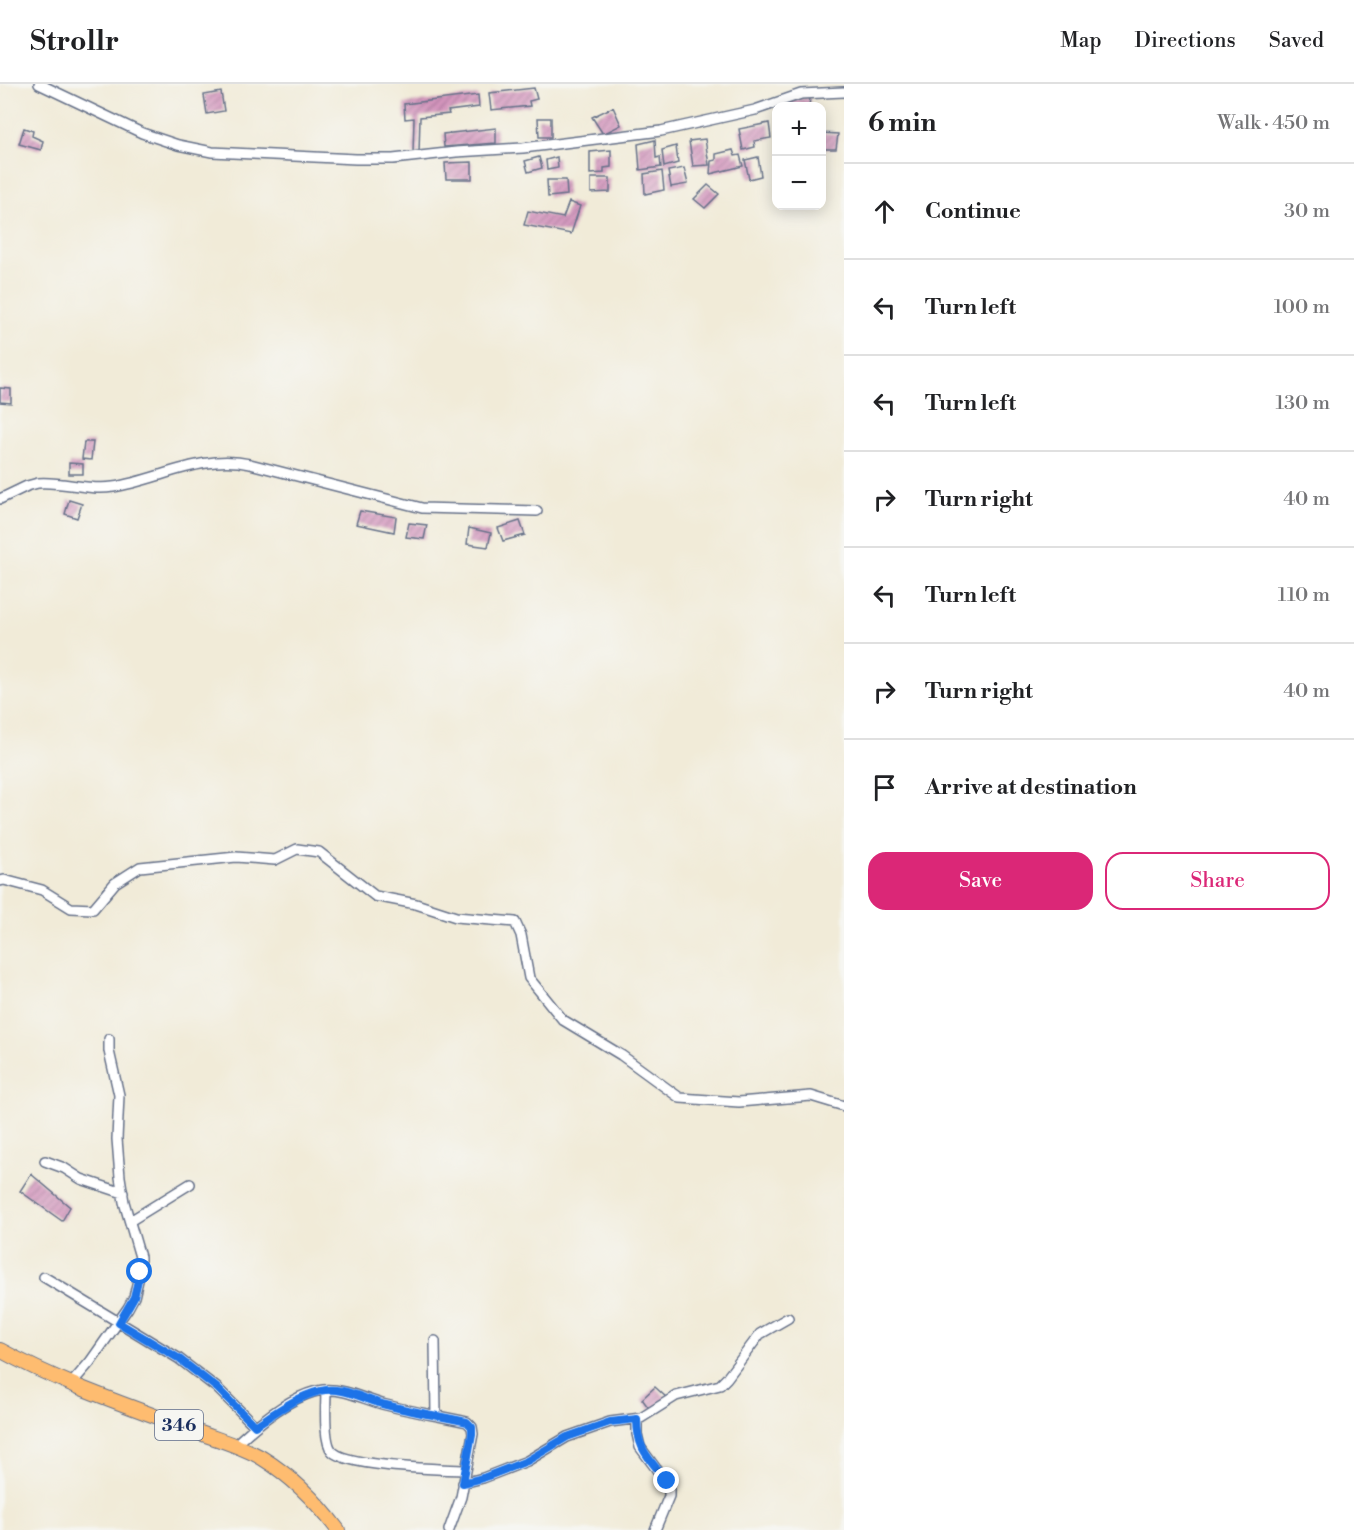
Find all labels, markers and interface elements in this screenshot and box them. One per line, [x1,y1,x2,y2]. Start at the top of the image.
text: Strollr [30,24,119,59]
text: Map [1060,28,1102,54]
text: Directions [1135,28,1236,54]
text: Saved [1269,28,1324,54]
map controls [772,102,826,210]
button: + [772,102,826,156]
text: 6 min [868,107,936,139]
text: Walk · 450 m [1217,111,1330,136]
button: − [772,156,826,210]
icon: ahead [868,195,901,228]
text: Continue [925,198,1021,225]
text: 30 m [1284,199,1330,224]
icon: left [868,291,901,324]
text: Turn left [925,294,1016,321]
text: 100 m [1274,295,1330,320]
icon: left [868,387,901,420]
text: Turn left [925,390,1016,417]
text: 130 m [1275,391,1330,416]
icon: right [868,483,901,516]
text: Turn right [925,486,1033,513]
text: 40 m [1283,487,1330,512]
icon: left [868,579,901,612]
text: Turn left [925,582,1016,609]
text: 110 m [1278,583,1330,608]
icon: right [868,675,901,708]
text: Turn right [925,678,1033,705]
text: 40 m [1283,679,1330,704]
icon: arrive [868,771,901,804]
text: Arrive at destination [925,774,1137,801]
button: Save [868,852,1093,910]
button: Share [1105,852,1330,910]
route start [126,1258,152,1284]
road number: 346 [155,1410,203,1440]
route end [653,1467,679,1493]

